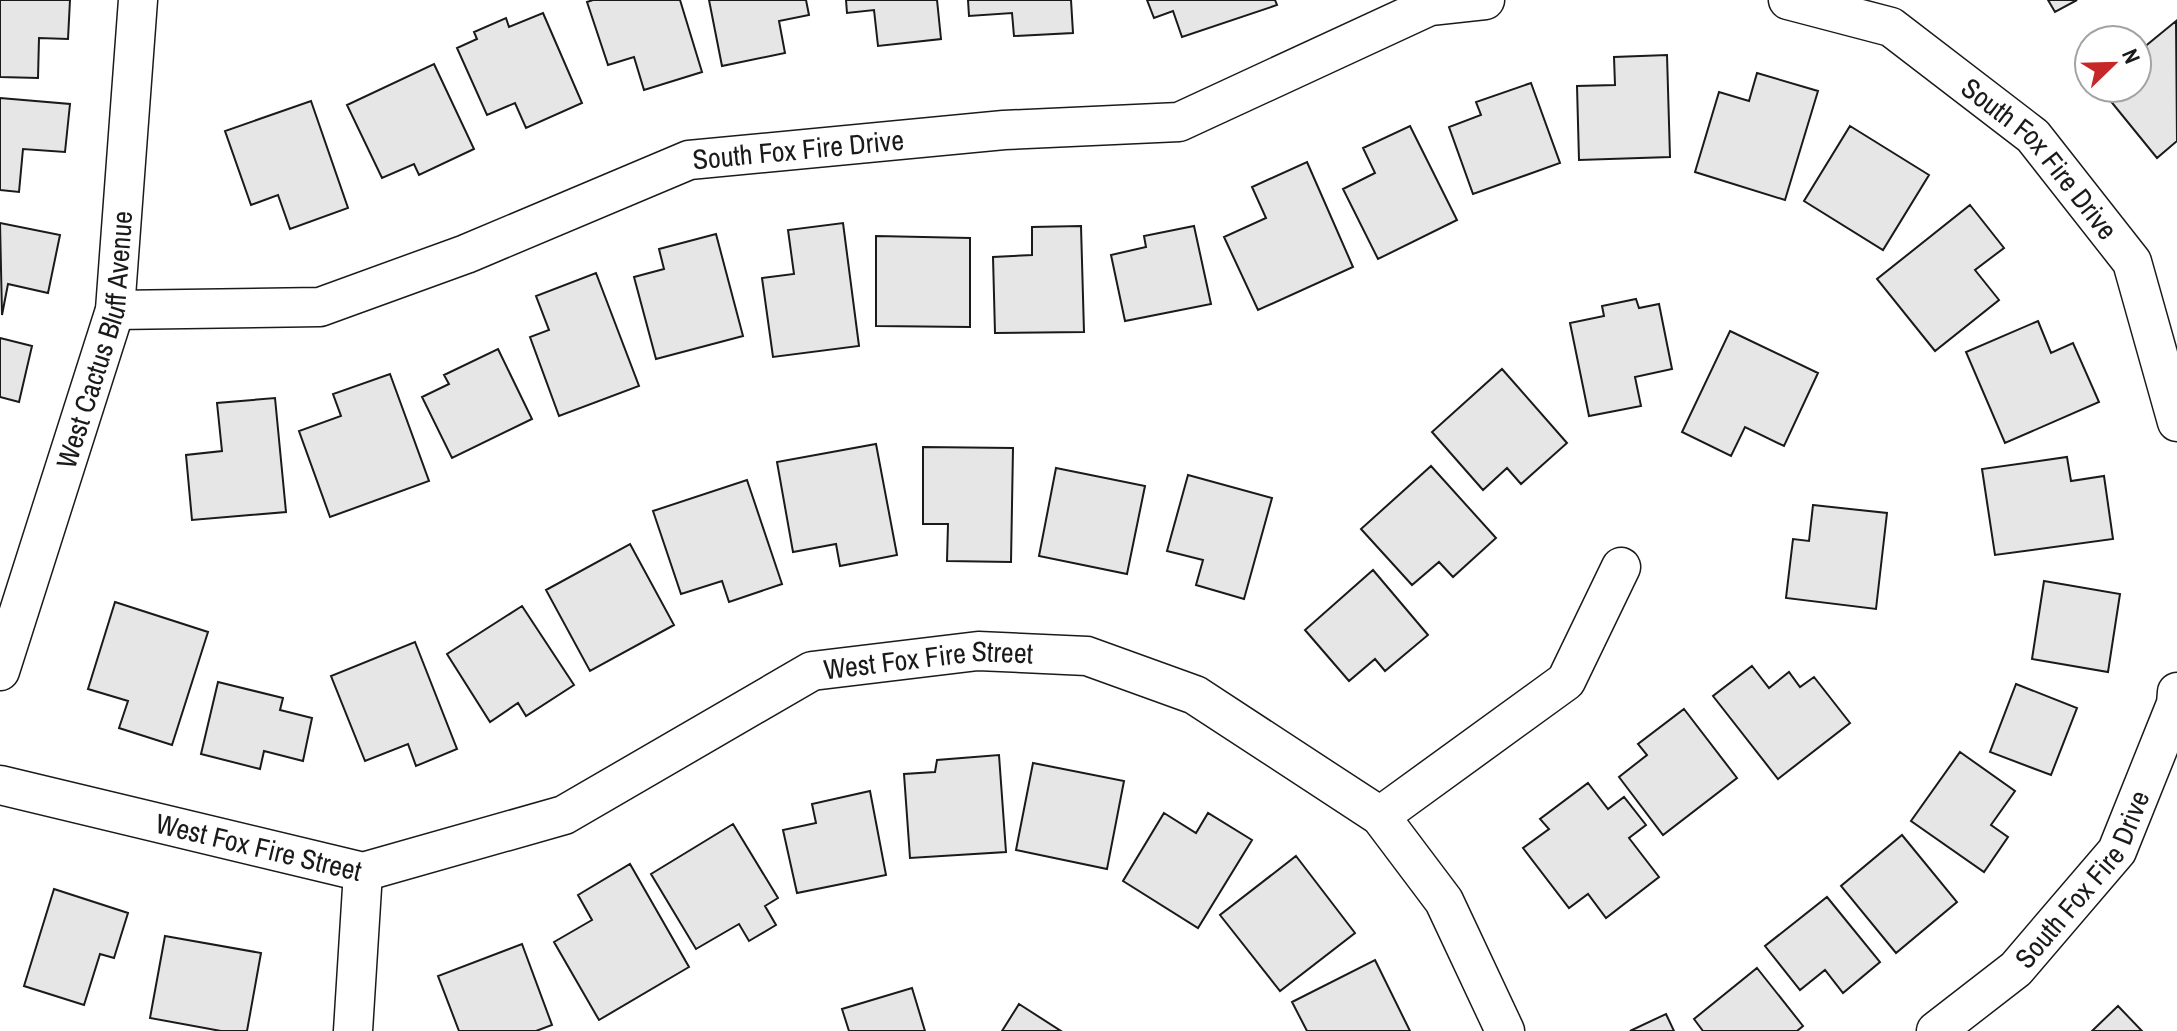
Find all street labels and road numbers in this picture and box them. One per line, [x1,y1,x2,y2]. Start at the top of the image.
street label: South Fox Fire Drive [1954,69,2126,247]
street label: South Fox Fire Drive [691,121,906,179]
street label: West Cactus Bluff Avenue [47,209,141,473]
street label: West Fox Fire Street [821,632,1034,688]
street label: South Fox Fire Drive [2006,785,2158,976]
street label: West Fox Fire Street [152,804,365,890]

